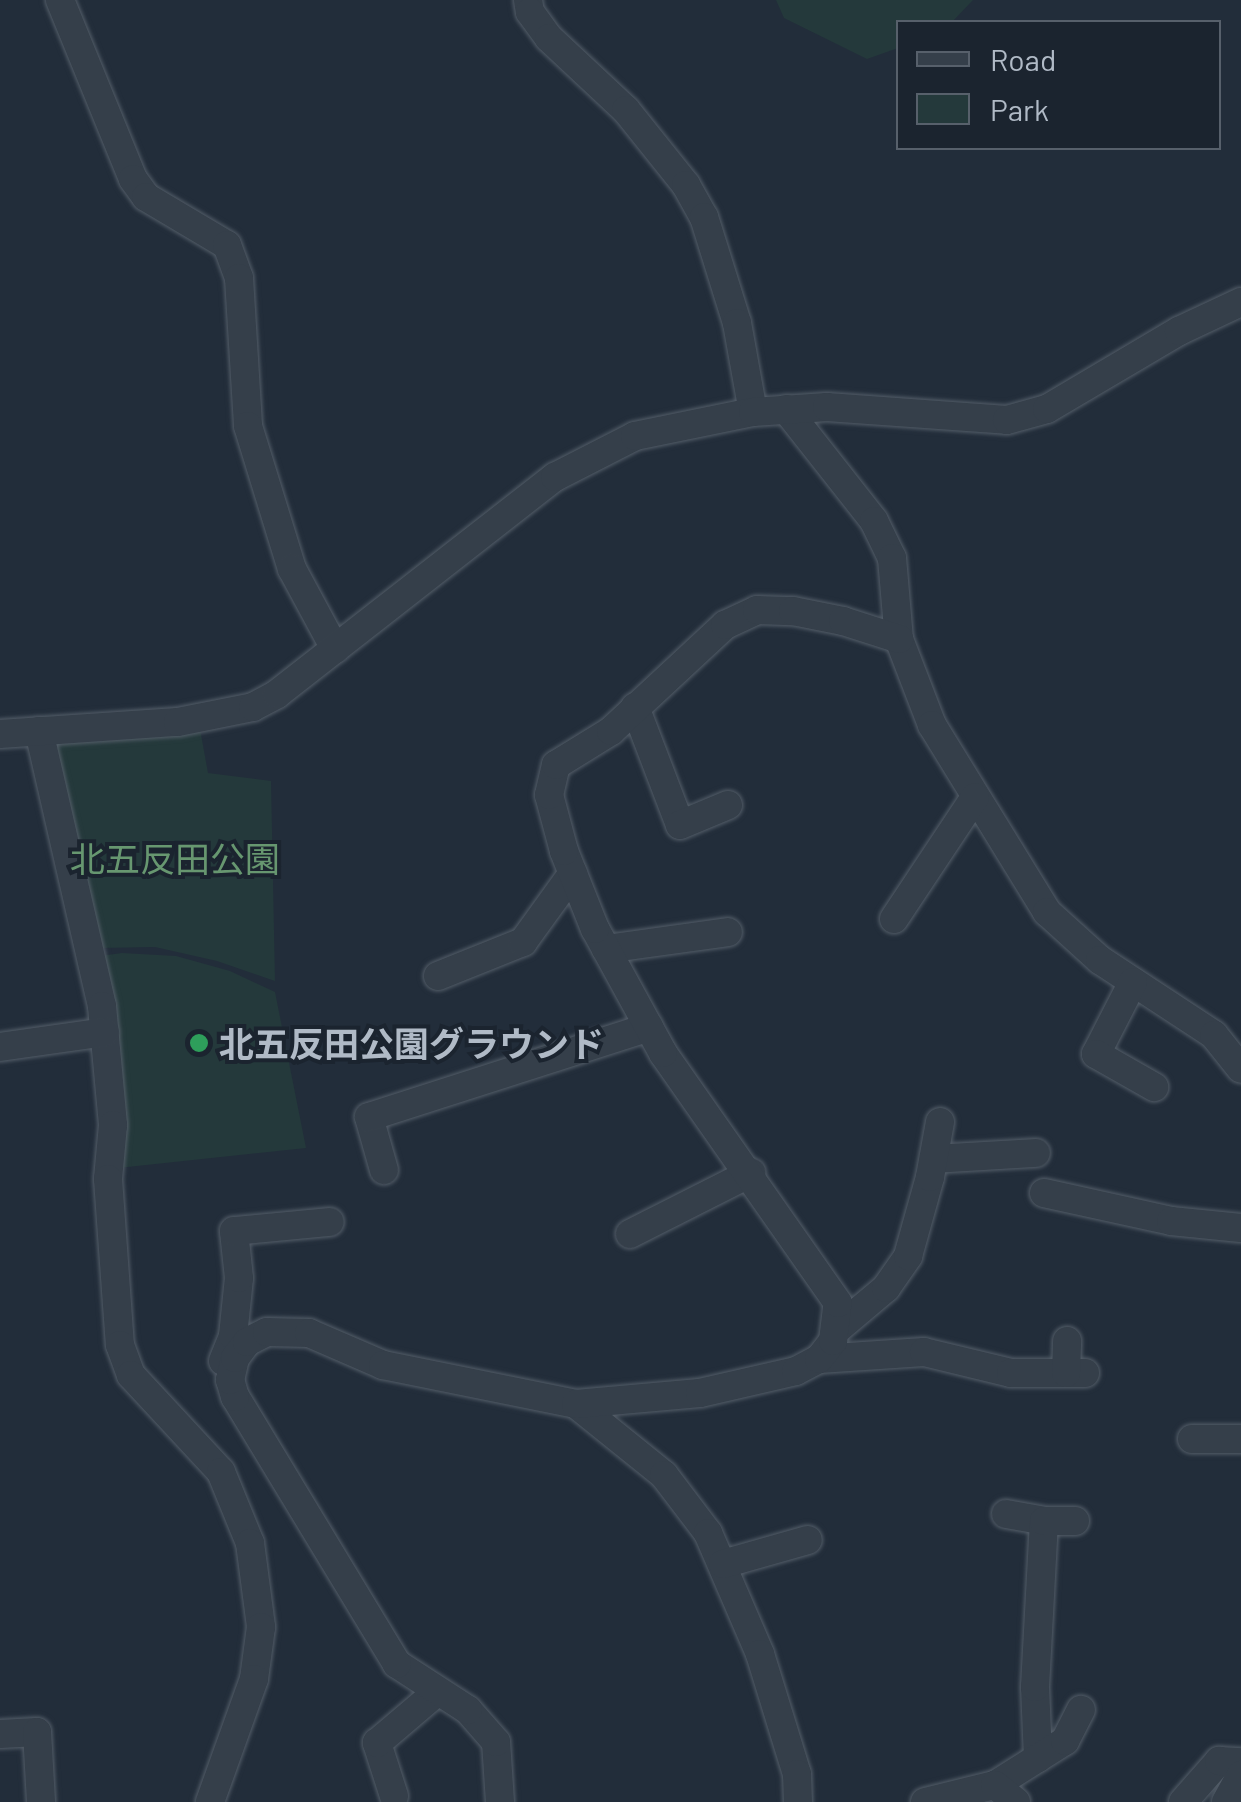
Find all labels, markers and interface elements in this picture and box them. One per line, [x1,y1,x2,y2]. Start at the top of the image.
legend [896,20,1221,150]
text: Road [990,41,1056,77]
text: Park [990,91,1049,127]
park label: 北五反田公園 [70,837,280,879]
place label: 北五反田公園グラウンド [219,1022,604,1064]
marker: 北五反田公園グラウンド [188,1032,210,1054]

